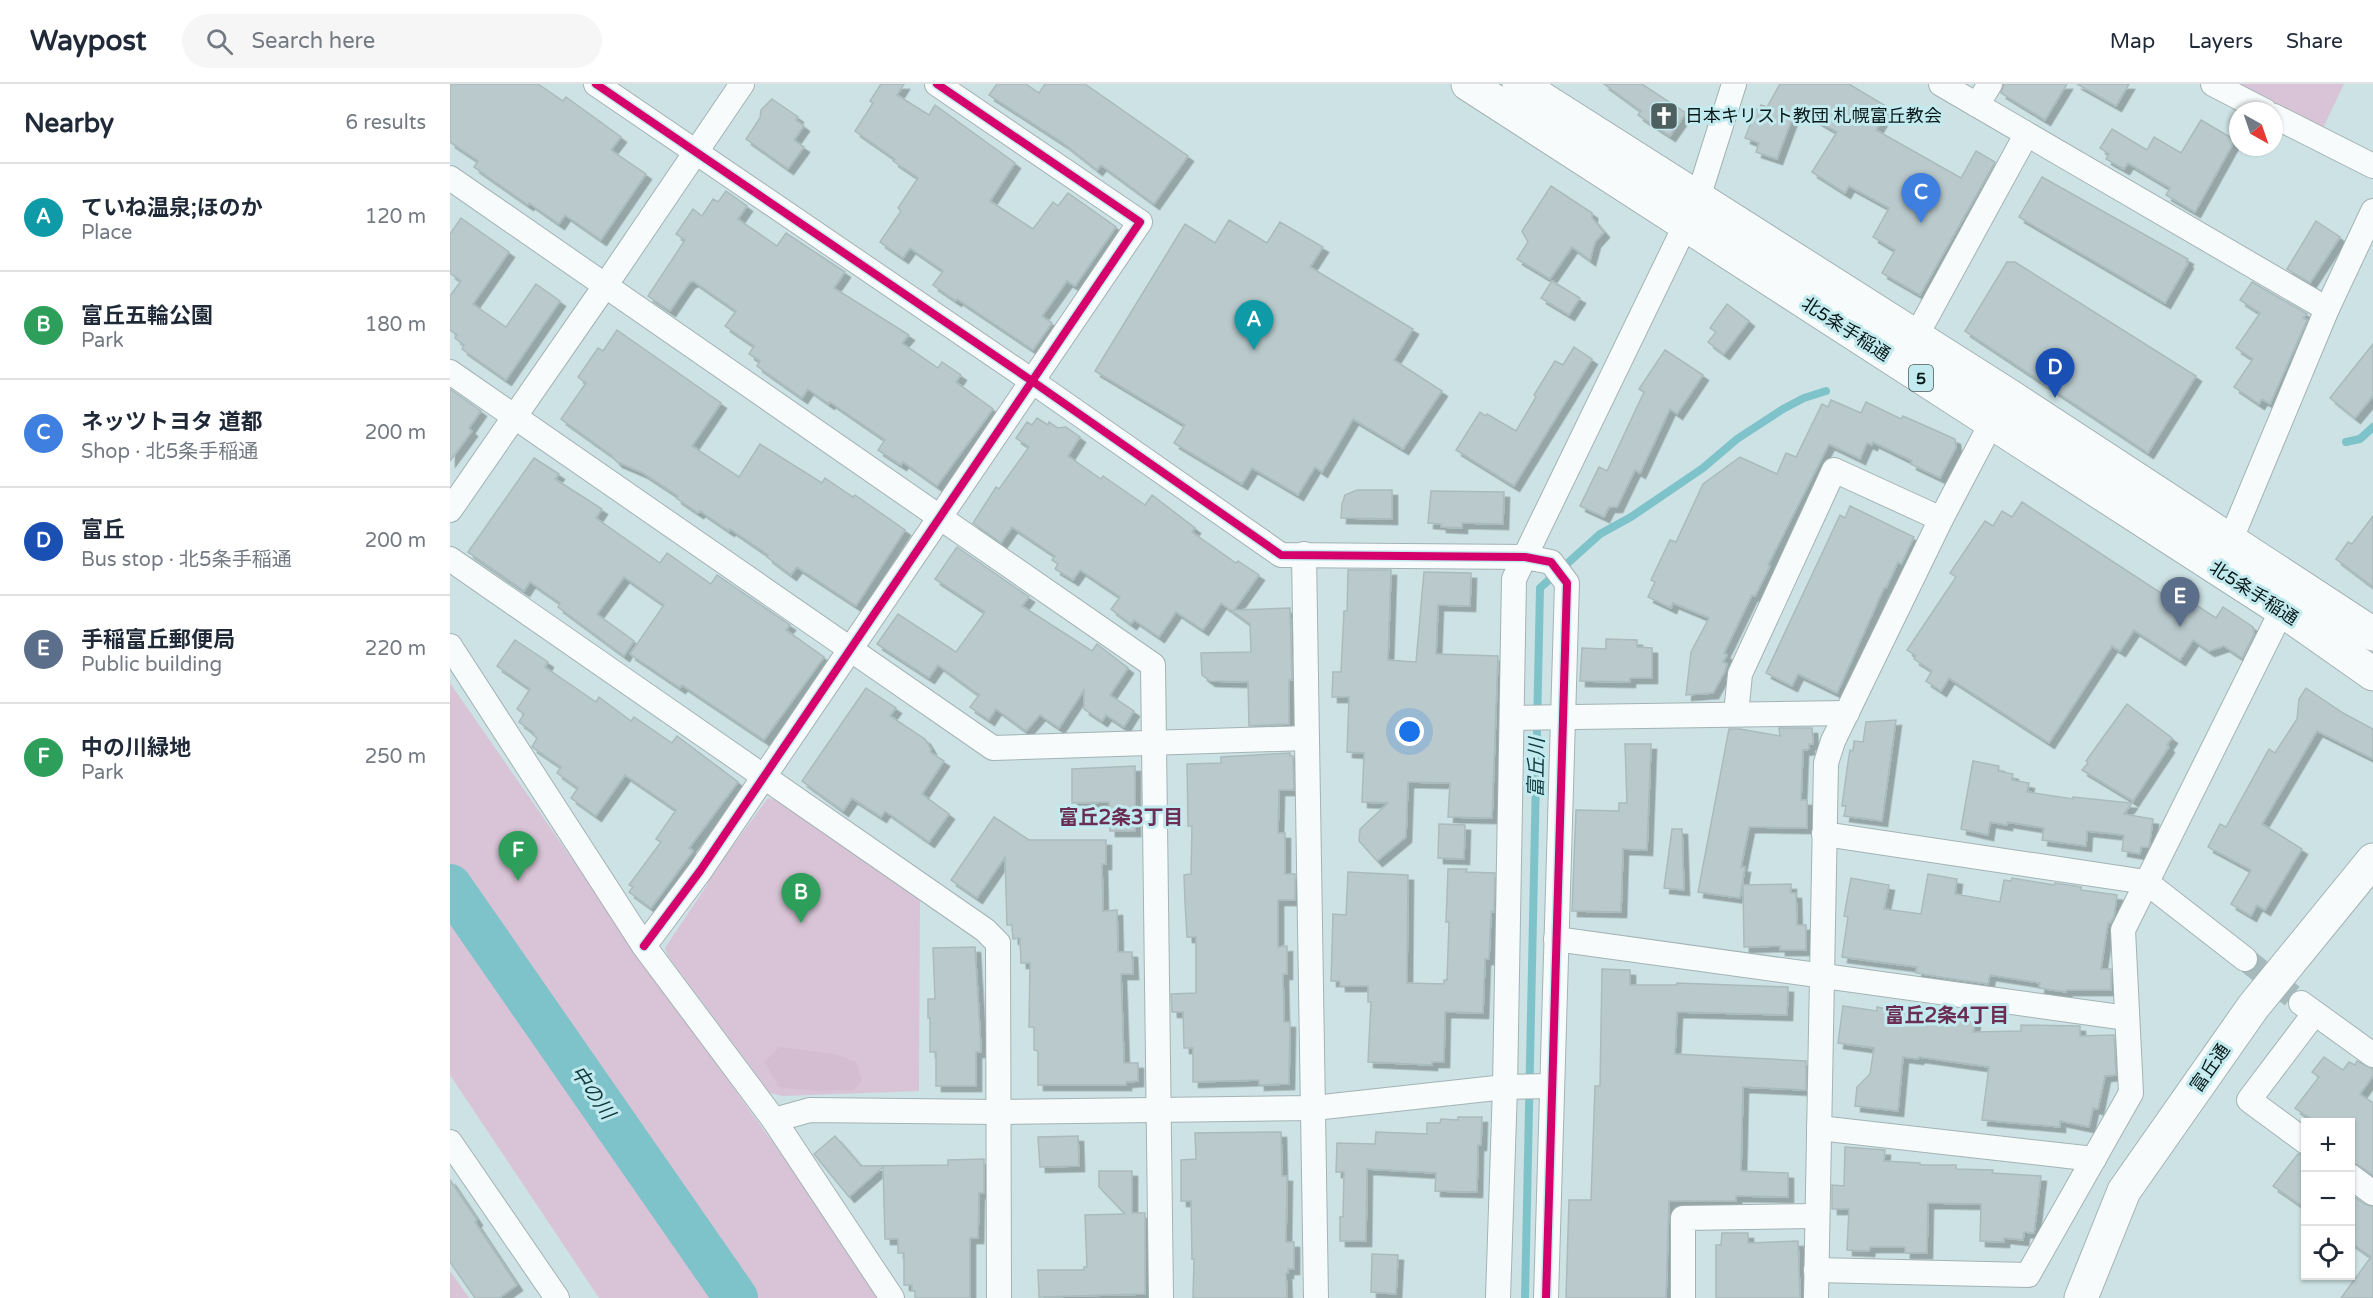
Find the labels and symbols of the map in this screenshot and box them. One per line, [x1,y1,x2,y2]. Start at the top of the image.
church icon: 日本キリスト教団 札幌富丘教会 [1648,100,1680,132]
north arrow [2229,102,2283,156]
place label: 日本キリスト教団 札幌富丘教会 [1685,105,1942,127]
pin: C [1902,174,1940,223]
street label: 北5条手稲通 [1798,292,1894,366]
pin: A [1234,300,1274,350]
pin: D [2036,348,2074,398]
road number: 5 [1909,365,1933,391]
street label: 北5条手稲通 [2206,556,2302,630]
pin: E [2160,578,2200,627]
your location [1395,717,1424,746]
water label: 富丘川 [1524,736,1550,798]
district label: 富丘2条3丁目 [1058,806,1184,830]
pin: F [498,832,538,881]
pin: B [782,874,820,923]
district label: 富丘2条4丁目 [1884,1004,2010,1028]
street label: 富丘通 [2186,1040,2234,1096]
water label: 中の川 [565,1061,620,1126]

